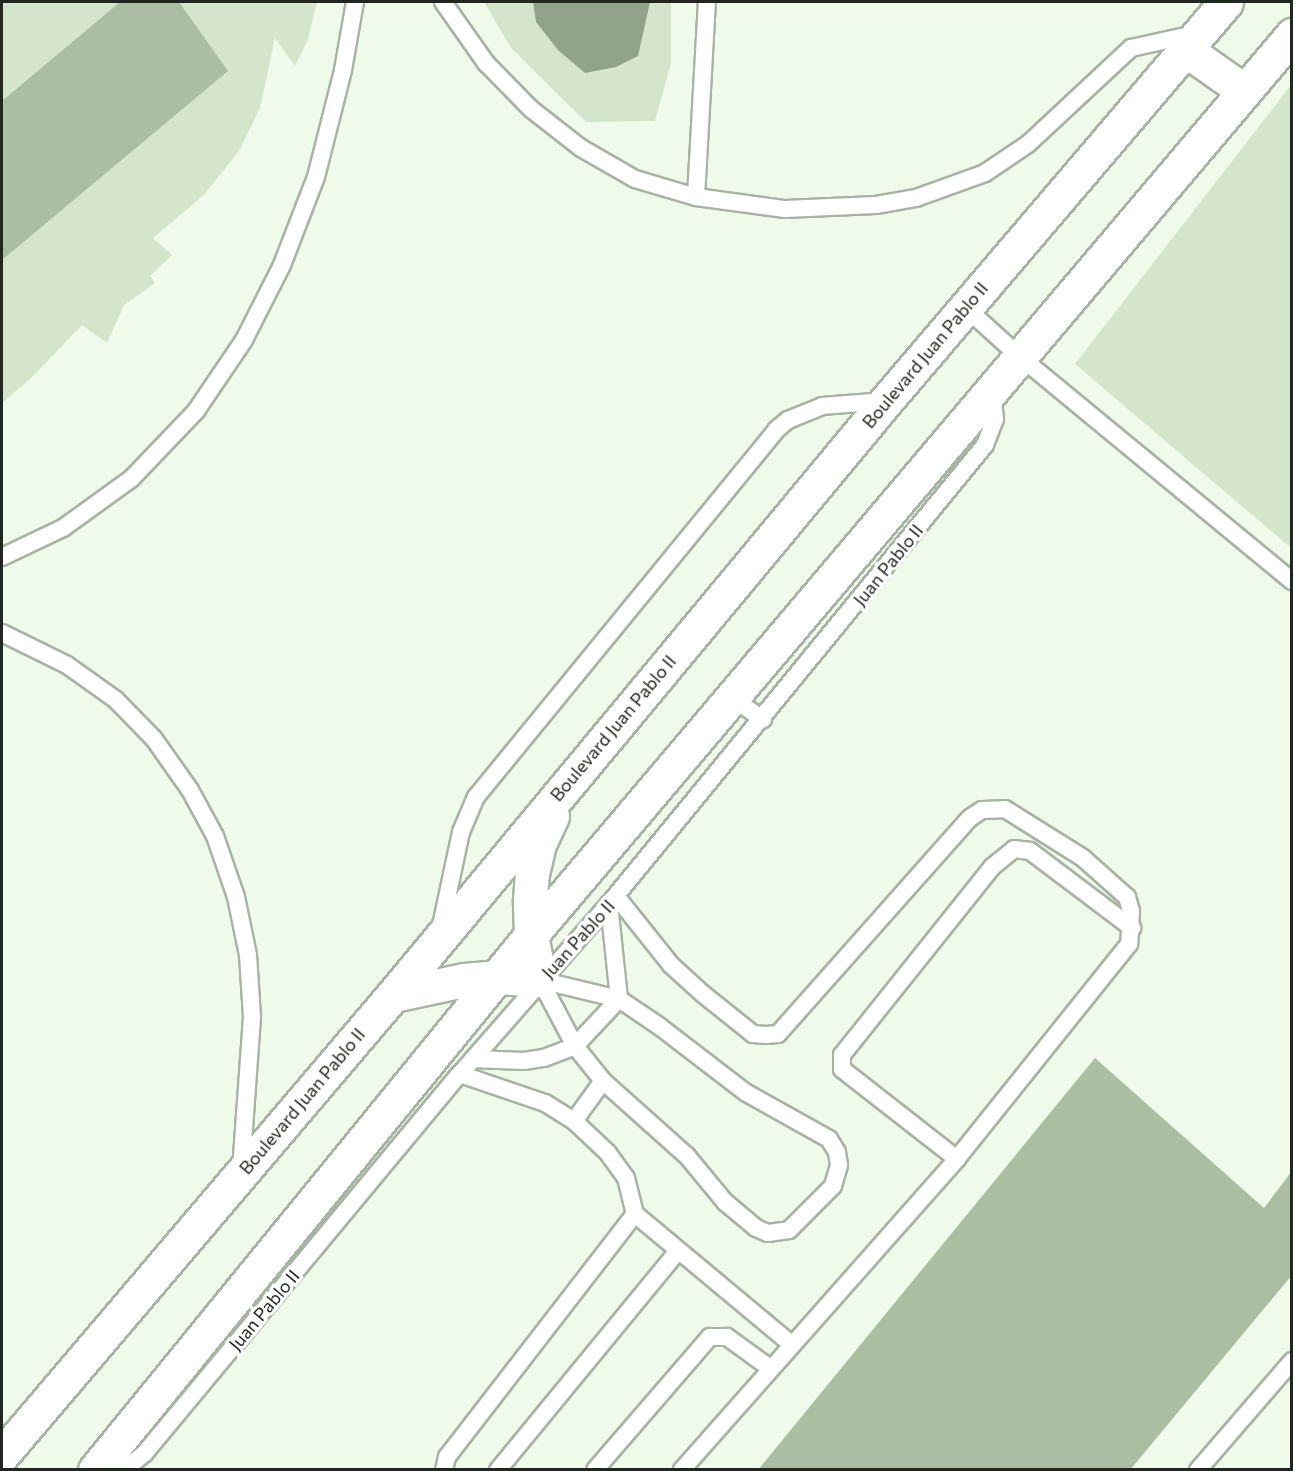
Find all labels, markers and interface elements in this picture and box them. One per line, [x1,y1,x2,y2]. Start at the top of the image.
street label: Boulevard Juan Pablo II [858,278,992,432]
street label: Juan Pablo II [849,520,927,610]
street label: Boulevard Juan Pablo II [546,651,680,805]
street label: Juan Pablo II [537,895,619,983]
street label: Boulevard Juan Pablo II [235,1024,369,1178]
street label: Juan Pablo II [224,1265,304,1355]

